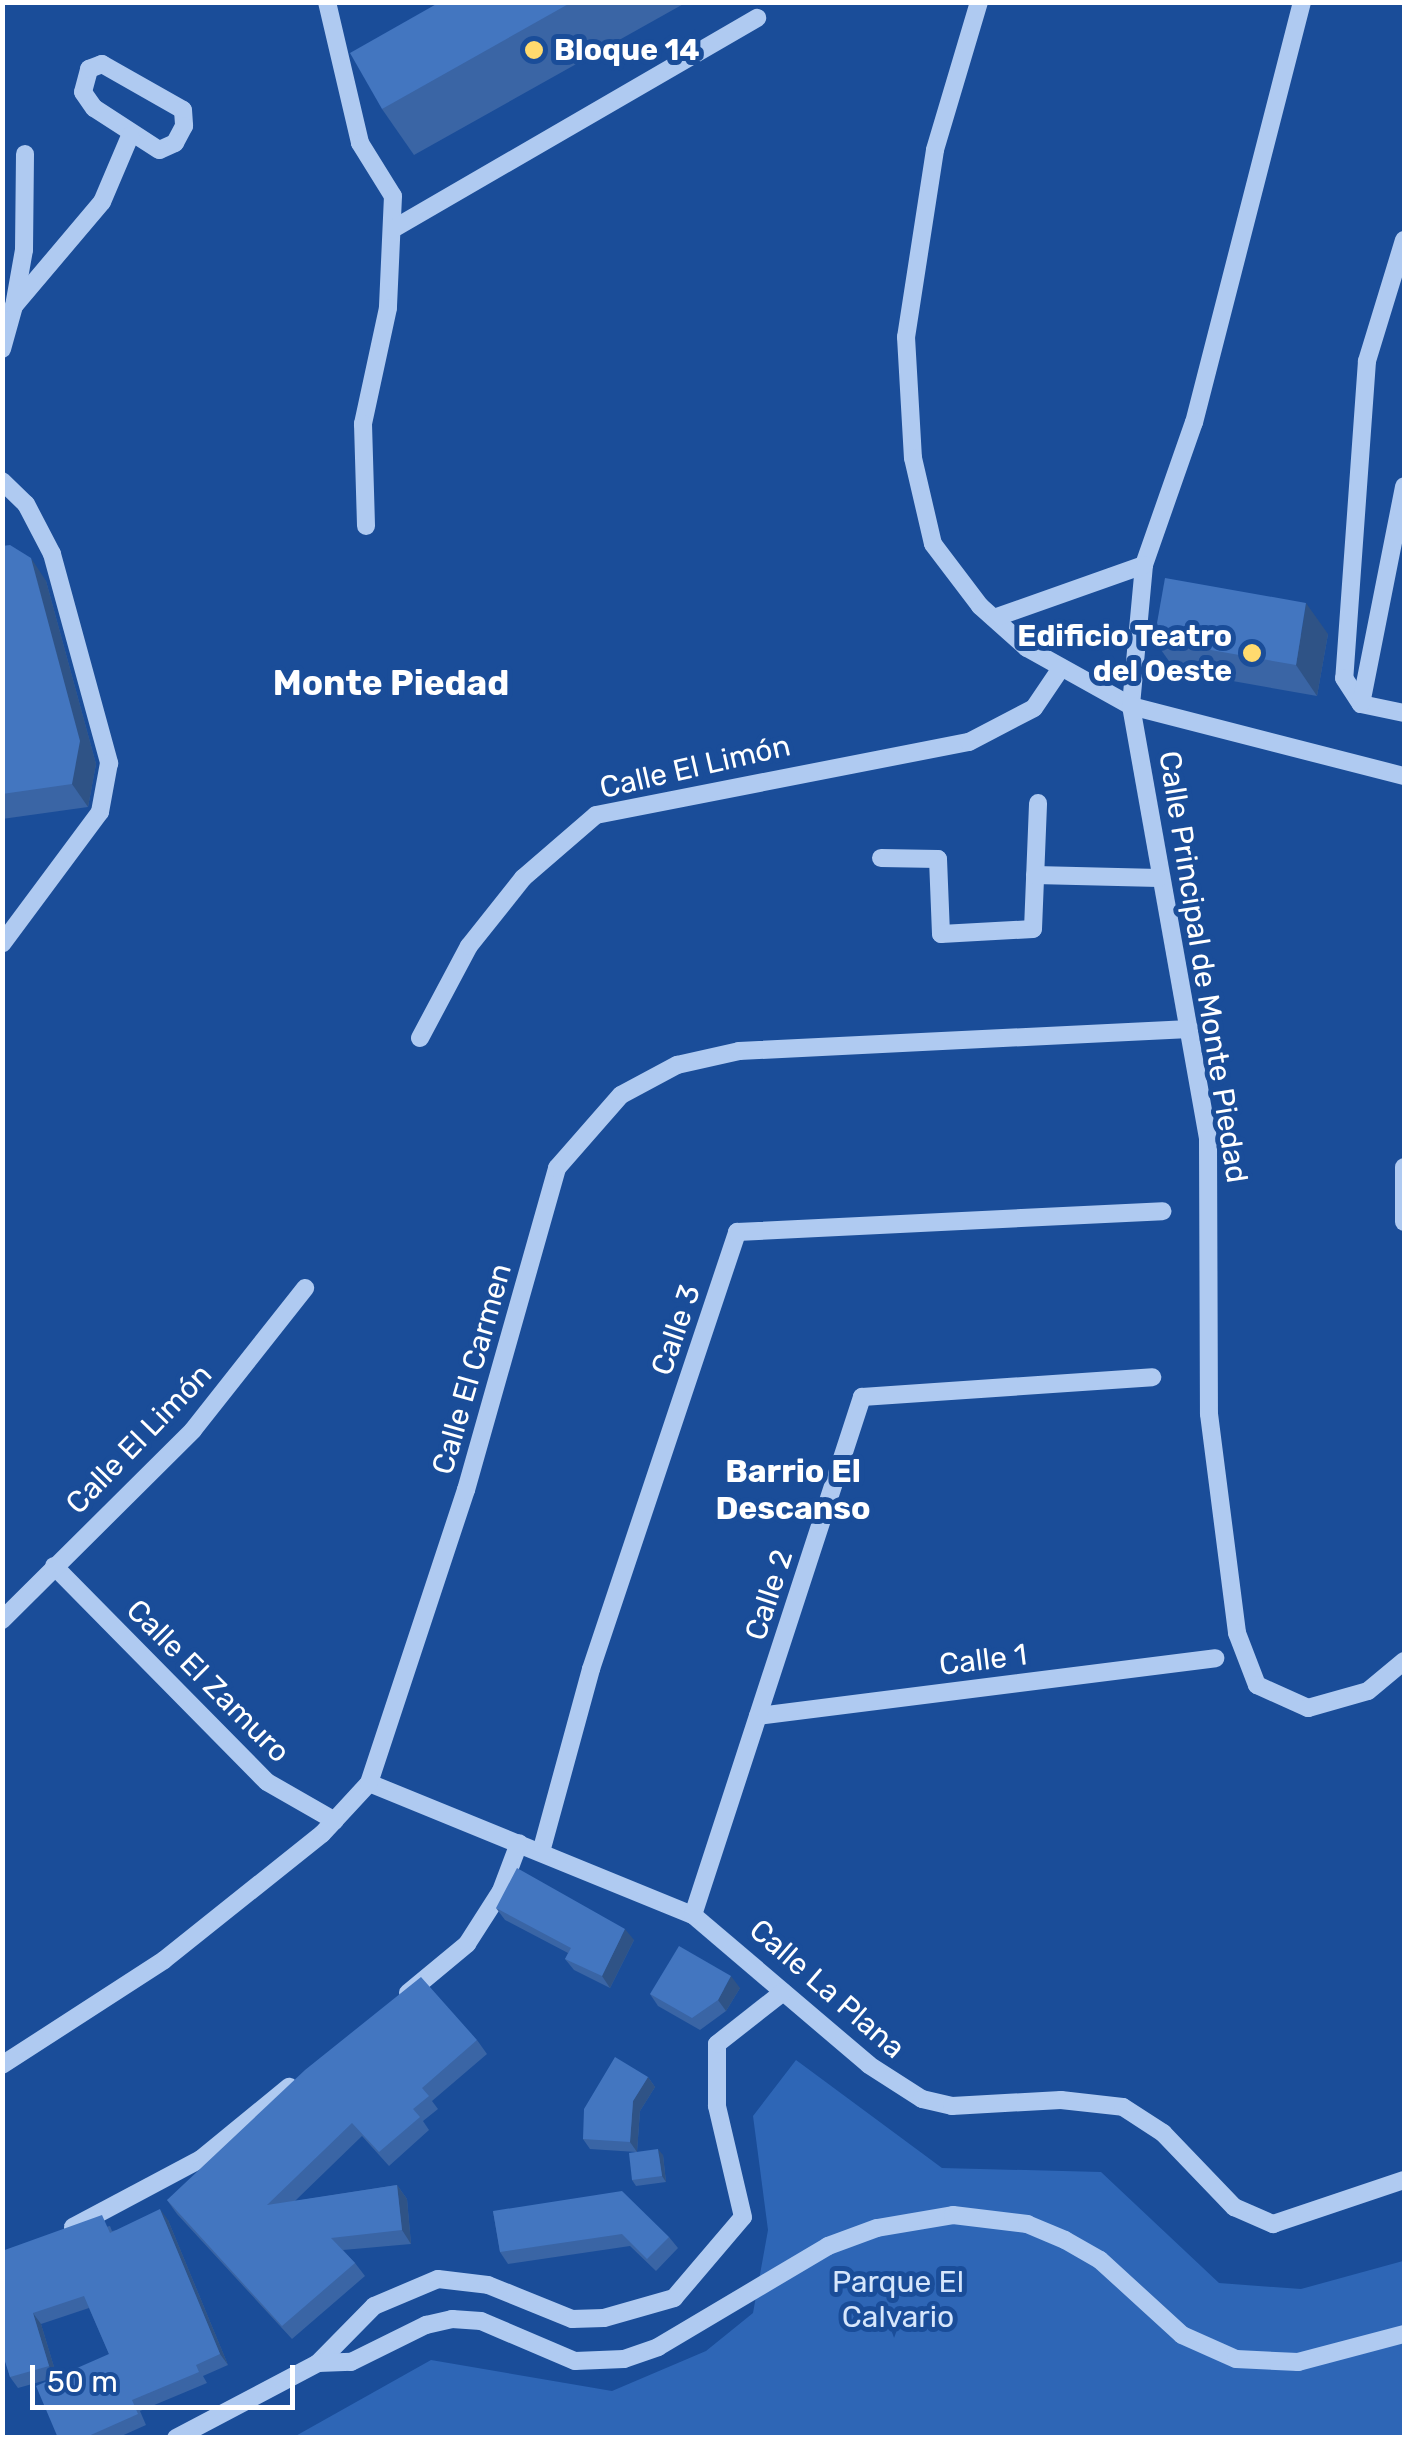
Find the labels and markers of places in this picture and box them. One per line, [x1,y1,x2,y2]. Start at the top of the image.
place label: Bloque 14 [554,32,700,68]
marker: Bloque 14 [523,39,545,61]
place label: Edificio Teatro del Oeste [1017,618,1232,688]
marker: Edificio Teatro del Oeste [1241,642,1263,664]

